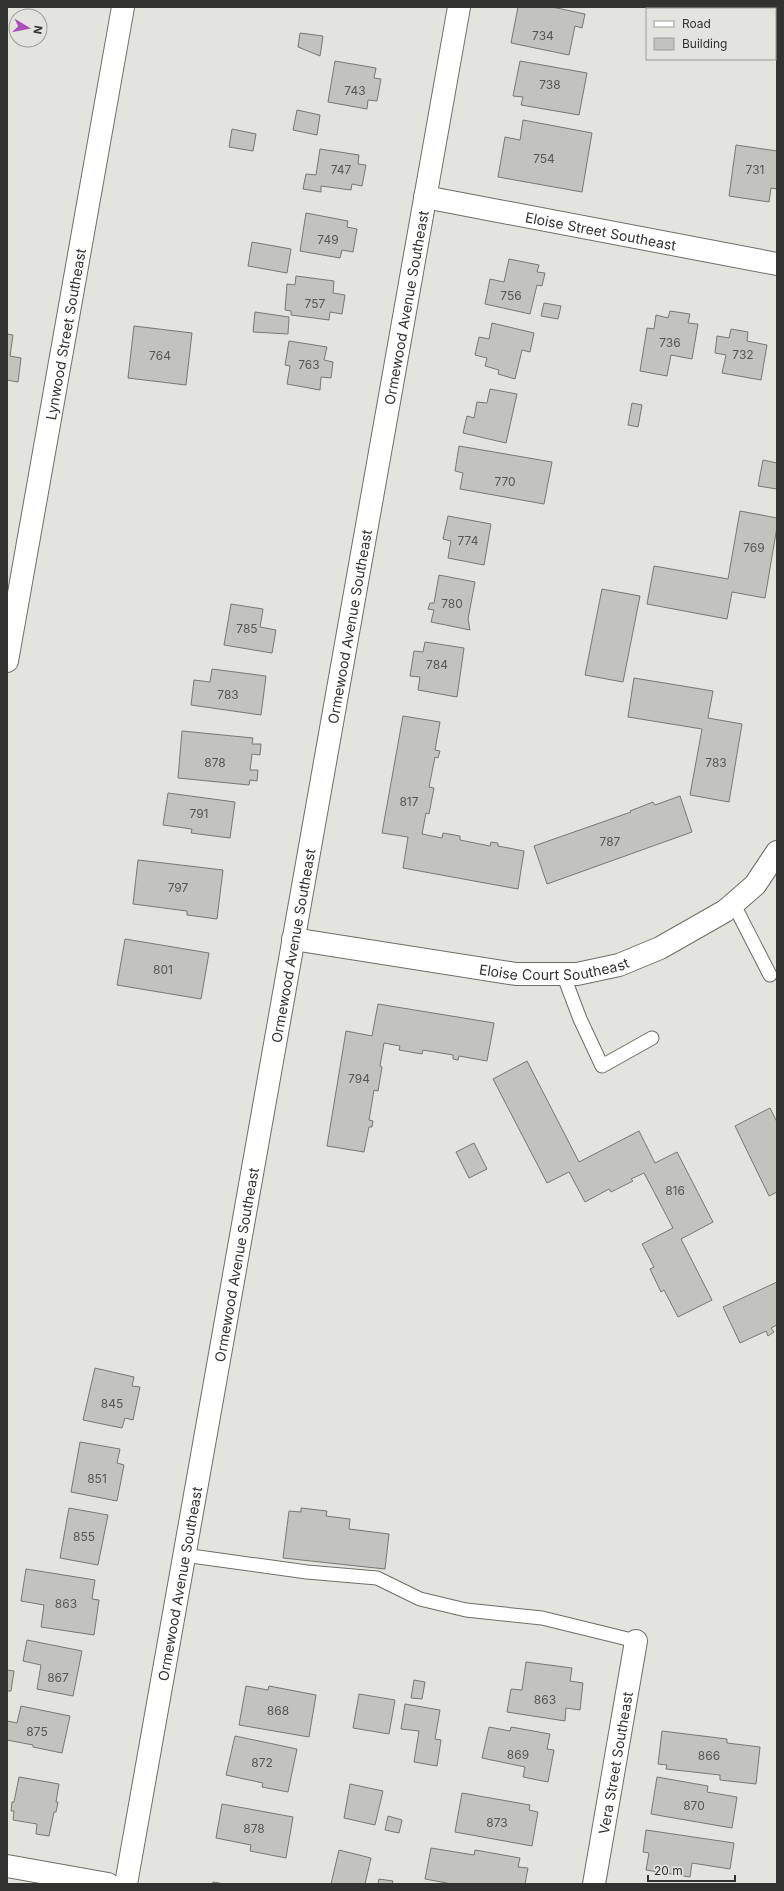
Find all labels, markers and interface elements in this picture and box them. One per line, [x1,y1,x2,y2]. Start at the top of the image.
north arrow [8,8,48,48]
legend [646,8,776,60]
text: Road [682,16,711,31]
text: N [30,24,45,35]
house number: 734 [532,28,554,43]
text: Building [682,36,727,51]
house number: 738 [539,77,561,92]
house number: 743 [344,83,366,98]
house number: 754 [533,151,555,166]
house number: 747 [331,162,352,177]
house number: 731 [746,162,764,177]
street label: Eloise Street Southeast [524,208,678,253]
street label: Ormewood Avenue Southeast [380,209,431,406]
house number: 749 [317,232,339,247]
street label: Lynwood Street Southeast [41,247,89,421]
house number: 756 [500,288,522,303]
house number: 757 [305,296,326,311]
house number: 736 [659,335,681,350]
house number: 732 [732,347,754,362]
house number: 764 [149,348,171,363]
house number: 763 [298,357,320,372]
house number: 770 [494,474,516,489]
street label: Ormewood Avenue Southeast [324,528,375,725]
house number: 774 [458,533,479,548]
house number: 769 [743,540,765,555]
house number: 780 [441,596,463,611]
house number: 785 [236,621,258,636]
house number: 784 [426,657,448,672]
house number: 783 [217,687,239,702]
house number: 878 [204,755,226,770]
house number: 783 [705,755,727,770]
house number: 817 [399,794,419,809]
house number: 791 [190,806,209,821]
house number: 787 [600,834,621,849]
street label: Ormewood Avenue Southeast [267,847,318,1044]
house number: 797 [168,880,189,895]
street label: Eloise Court Southeast [478,953,632,983]
house number: 801 [153,962,173,977]
house number: 794 [348,1071,370,1086]
street label: Ormewood Avenue Southeast [210,1166,262,1363]
house number: 816 [665,1183,685,1198]
house number: 845 [101,1396,123,1411]
house number: 851 [87,1471,107,1486]
street label: Ormewood Avenue Southeast [154,1485,205,1682]
house number: 855 [73,1529,95,1544]
house number: 863 [55,1596,77,1611]
house number: 867 [47,1670,69,1685]
street label: Vera Street Southeast [594,1690,636,1835]
house number: 863 [534,1692,556,1707]
house number: 868 [267,1703,289,1718]
house number: 875 [26,1724,48,1739]
house number: 869 [507,1747,529,1762]
house number: 866 [698,1748,720,1763]
house number: 872 [251,1755,273,1770]
house number: 870 [683,1798,705,1813]
house number: 873 [486,1815,508,1830]
house number: 878 [243,1821,265,1836]
scale bar [648,1857,735,1883]
text: 20 m [654,1863,683,1878]

